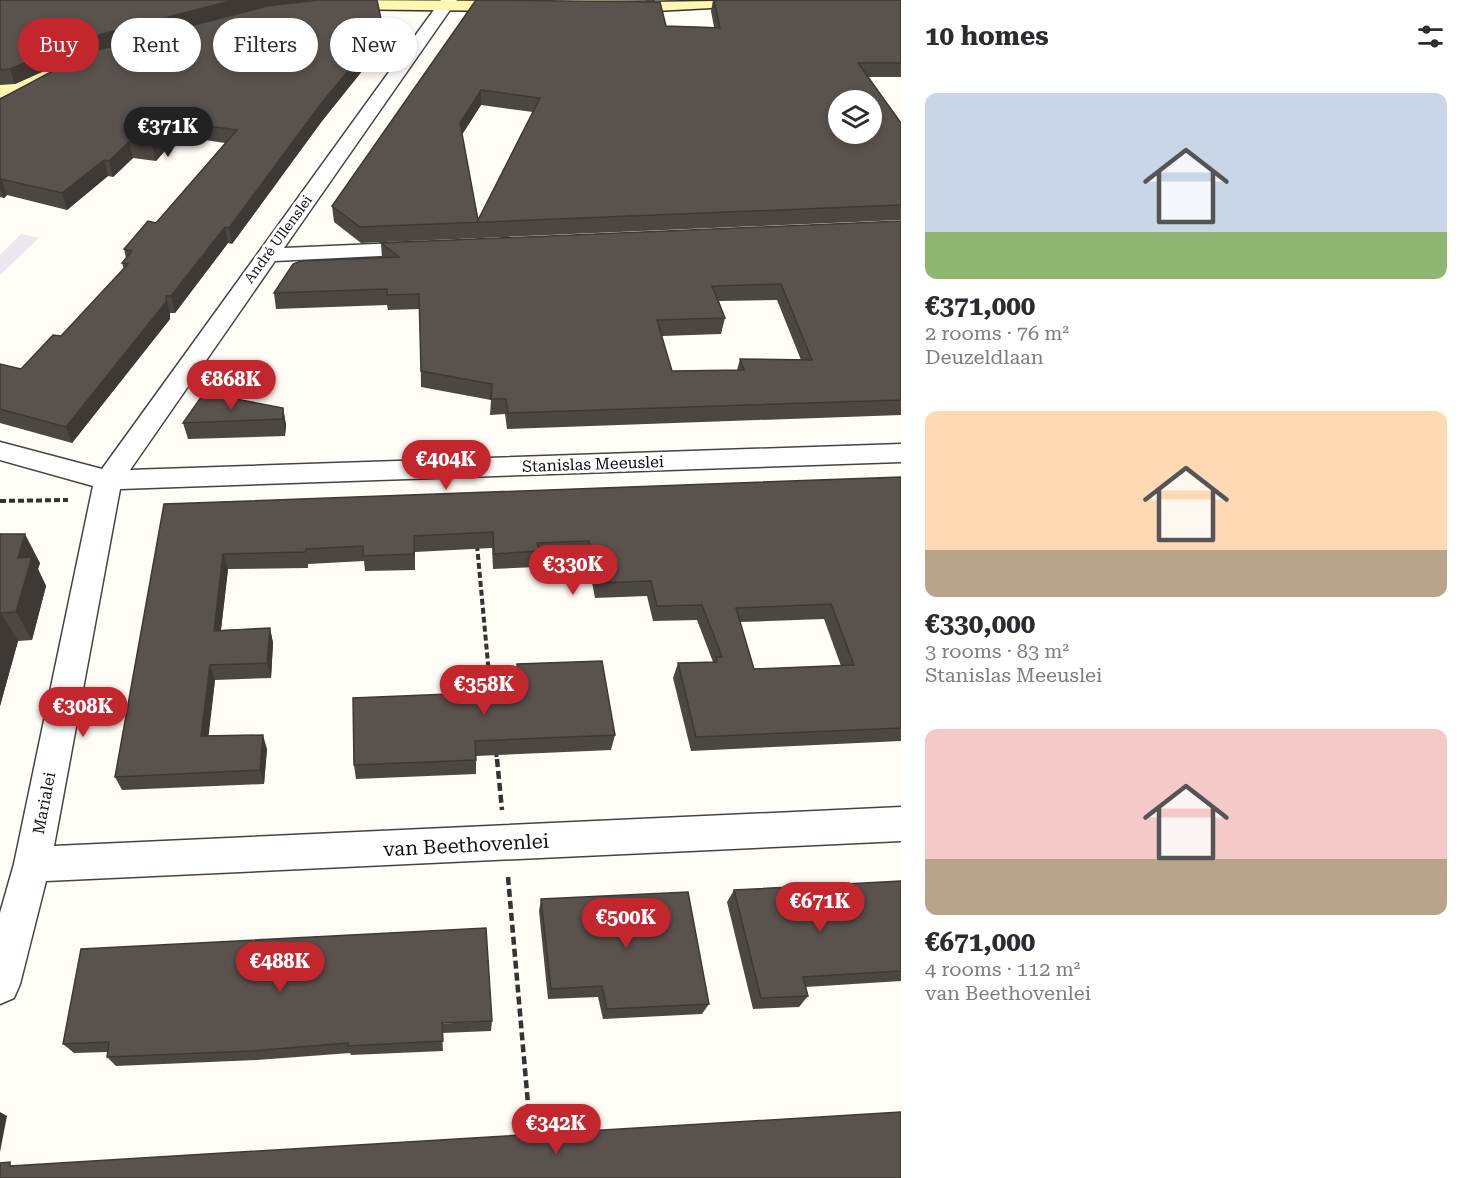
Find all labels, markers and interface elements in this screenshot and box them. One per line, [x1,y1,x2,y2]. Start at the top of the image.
chip: Buy [18,18,99,72]
chip: Rent [111,18,201,72]
chip: Filters [213,18,318,72]
chip: New [330,18,417,72]
icon: filters [1414,20,1447,53]
text: 10 homes [925,21,1049,51]
map controls [828,90,882,144]
button: layers [828,90,882,144]
pin: €371K [126,107,210,158]
text: €371K [138,114,198,138]
icon: home [1132,132,1240,240]
street label: André Ullenslei [241,192,315,286]
text: €371,000 [925,291,1035,321]
text: 2 rooms · 76 m² [925,321,1069,345]
text: Deuzeldlaan [925,345,1044,369]
pin: €868K [189,360,273,411]
text: €868K [201,367,261,391]
pin: €404K [404,440,488,491]
text: €404K [416,447,476,471]
icon: home [1132,450,1240,558]
street label: Stanislas Meeuslei [522,452,664,476]
pin: €330K [531,545,615,596]
text: €330K [543,552,603,576]
text: €330,000 [925,609,1035,639]
text: 3 rooms · 83 m² [925,639,1069,663]
text: Stanislas Meeuslei [925,663,1102,687]
pin: €358K [442,665,526,716]
text: €358K [454,672,514,696]
pin: €308K [41,687,125,738]
text: €308K [53,694,113,718]
icon: home [1132,768,1240,876]
street label: Marialei [29,770,59,836]
street label: van Beethovenlei [382,829,550,861]
pin: €671K [778,882,862,933]
text: €671K [790,889,850,913]
pin: €500K [584,898,668,949]
text: €500K [596,905,656,929]
text: €671,000 [925,927,1035,957]
pin: €488K [238,942,322,993]
text: €488K [250,949,310,973]
text: 4 rooms · 112 m² [925,957,1080,981]
text: van Beethovenlei [925,981,1091,1005]
pin: €342K [514,1104,598,1155]
text: €342K [526,1111,586,1135]

